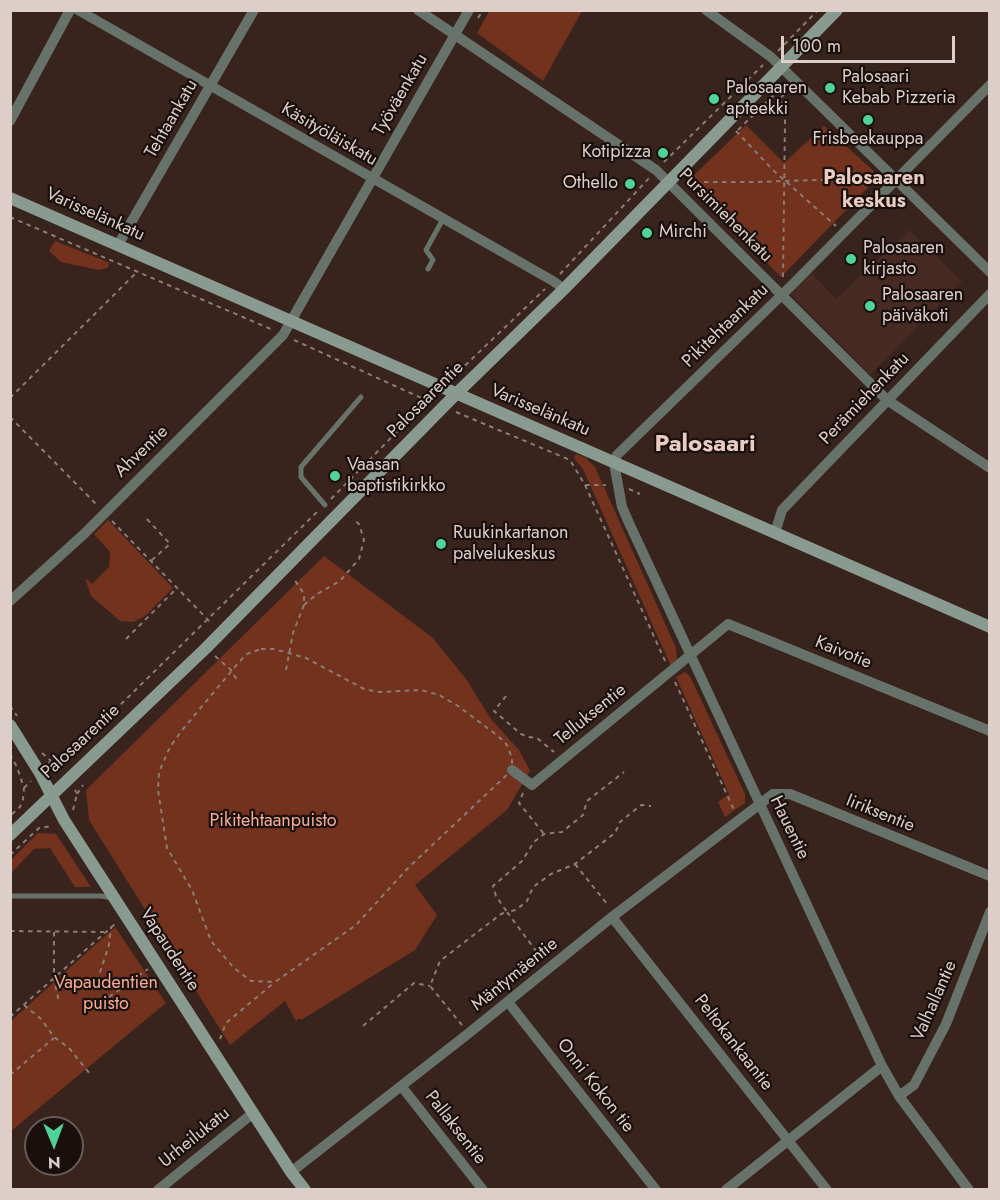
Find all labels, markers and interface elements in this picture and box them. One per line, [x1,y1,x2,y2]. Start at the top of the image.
scale bar [784,24,958,62]
text: 100 m [792,33,841,59]
street label: Työväenkatu [369,50,433,140]
place label: Palosaari Kebab Pizzeria [842,67,956,110]
street label: Tehtaankatu [141,76,203,162]
place label: Palosaaren apteekki [726,78,807,121]
marker: Palosaari Kebab Pizzeria [823,81,837,95]
marker: Palosaaren apteekki [707,92,721,106]
street label: Käsityöläiskatu [277,99,381,171]
marker: Frisbeekauppa [861,113,875,127]
place label: Frisbeekauppa [813,129,923,151]
place label: Kotipizza [582,142,651,164]
marker: Kotipizza [656,146,670,160]
street label: Pursimiehenkatu [674,165,776,267]
district label: Palosaaren keskus [823,167,925,214]
place label: Othello [563,173,618,195]
marker: Othello [623,177,637,191]
street label: Varisselänkatu [42,184,148,246]
place label: Mirchi [659,222,707,244]
marker: Mirchi [640,226,654,240]
place label: Palosaaren kirjasto [863,238,944,280]
marker: Palosaaren kirjasto [844,252,858,266]
street label: Pikitehtaankatu [678,279,774,373]
place label: Palosaaren päiväkoti [882,285,963,328]
marker: Palosaaren päiväkoti [863,299,877,313]
street label: Perämiehenkatu [816,348,914,450]
street label: Palosaarentie [383,357,469,443]
street label: Varisselänkatu [487,380,593,442]
street label: Ahventie [111,421,173,483]
district label: Palosaari [654,431,756,459]
place label: Vaasan baptistikirkko [347,455,446,498]
marker: Vaasan baptistikirkko [328,469,342,483]
place label: Ruukinkartanon palvelukeskus [453,523,568,566]
marker: Ruukinkartanon palvelukeskus [434,537,448,551]
street label: Kaivotie [811,632,875,674]
street label: Telluksentie [551,680,631,750]
street label: Palosaarentie [37,700,125,784]
street label: Iiriksentie [843,790,917,838]
street label: Hauentie [764,793,814,863]
park label: Pikitehtaanpuisto [209,811,337,833]
street label: Vapaudentie [134,905,204,995]
street label: Mäntymäentie [467,934,563,1016]
street label: Valhallantie [908,957,962,1045]
park label: Vapaudentien puisto [54,973,158,1016]
street label: Peltokankaantie [689,991,777,1095]
street label: Onni Kokon tie [552,1035,638,1137]
street label: Pallaksentie [420,1087,490,1169]
street label: Urheilukatu [155,1103,235,1173]
north arrow [24,1116,84,1176]
text: N [48,1151,61,1174]

